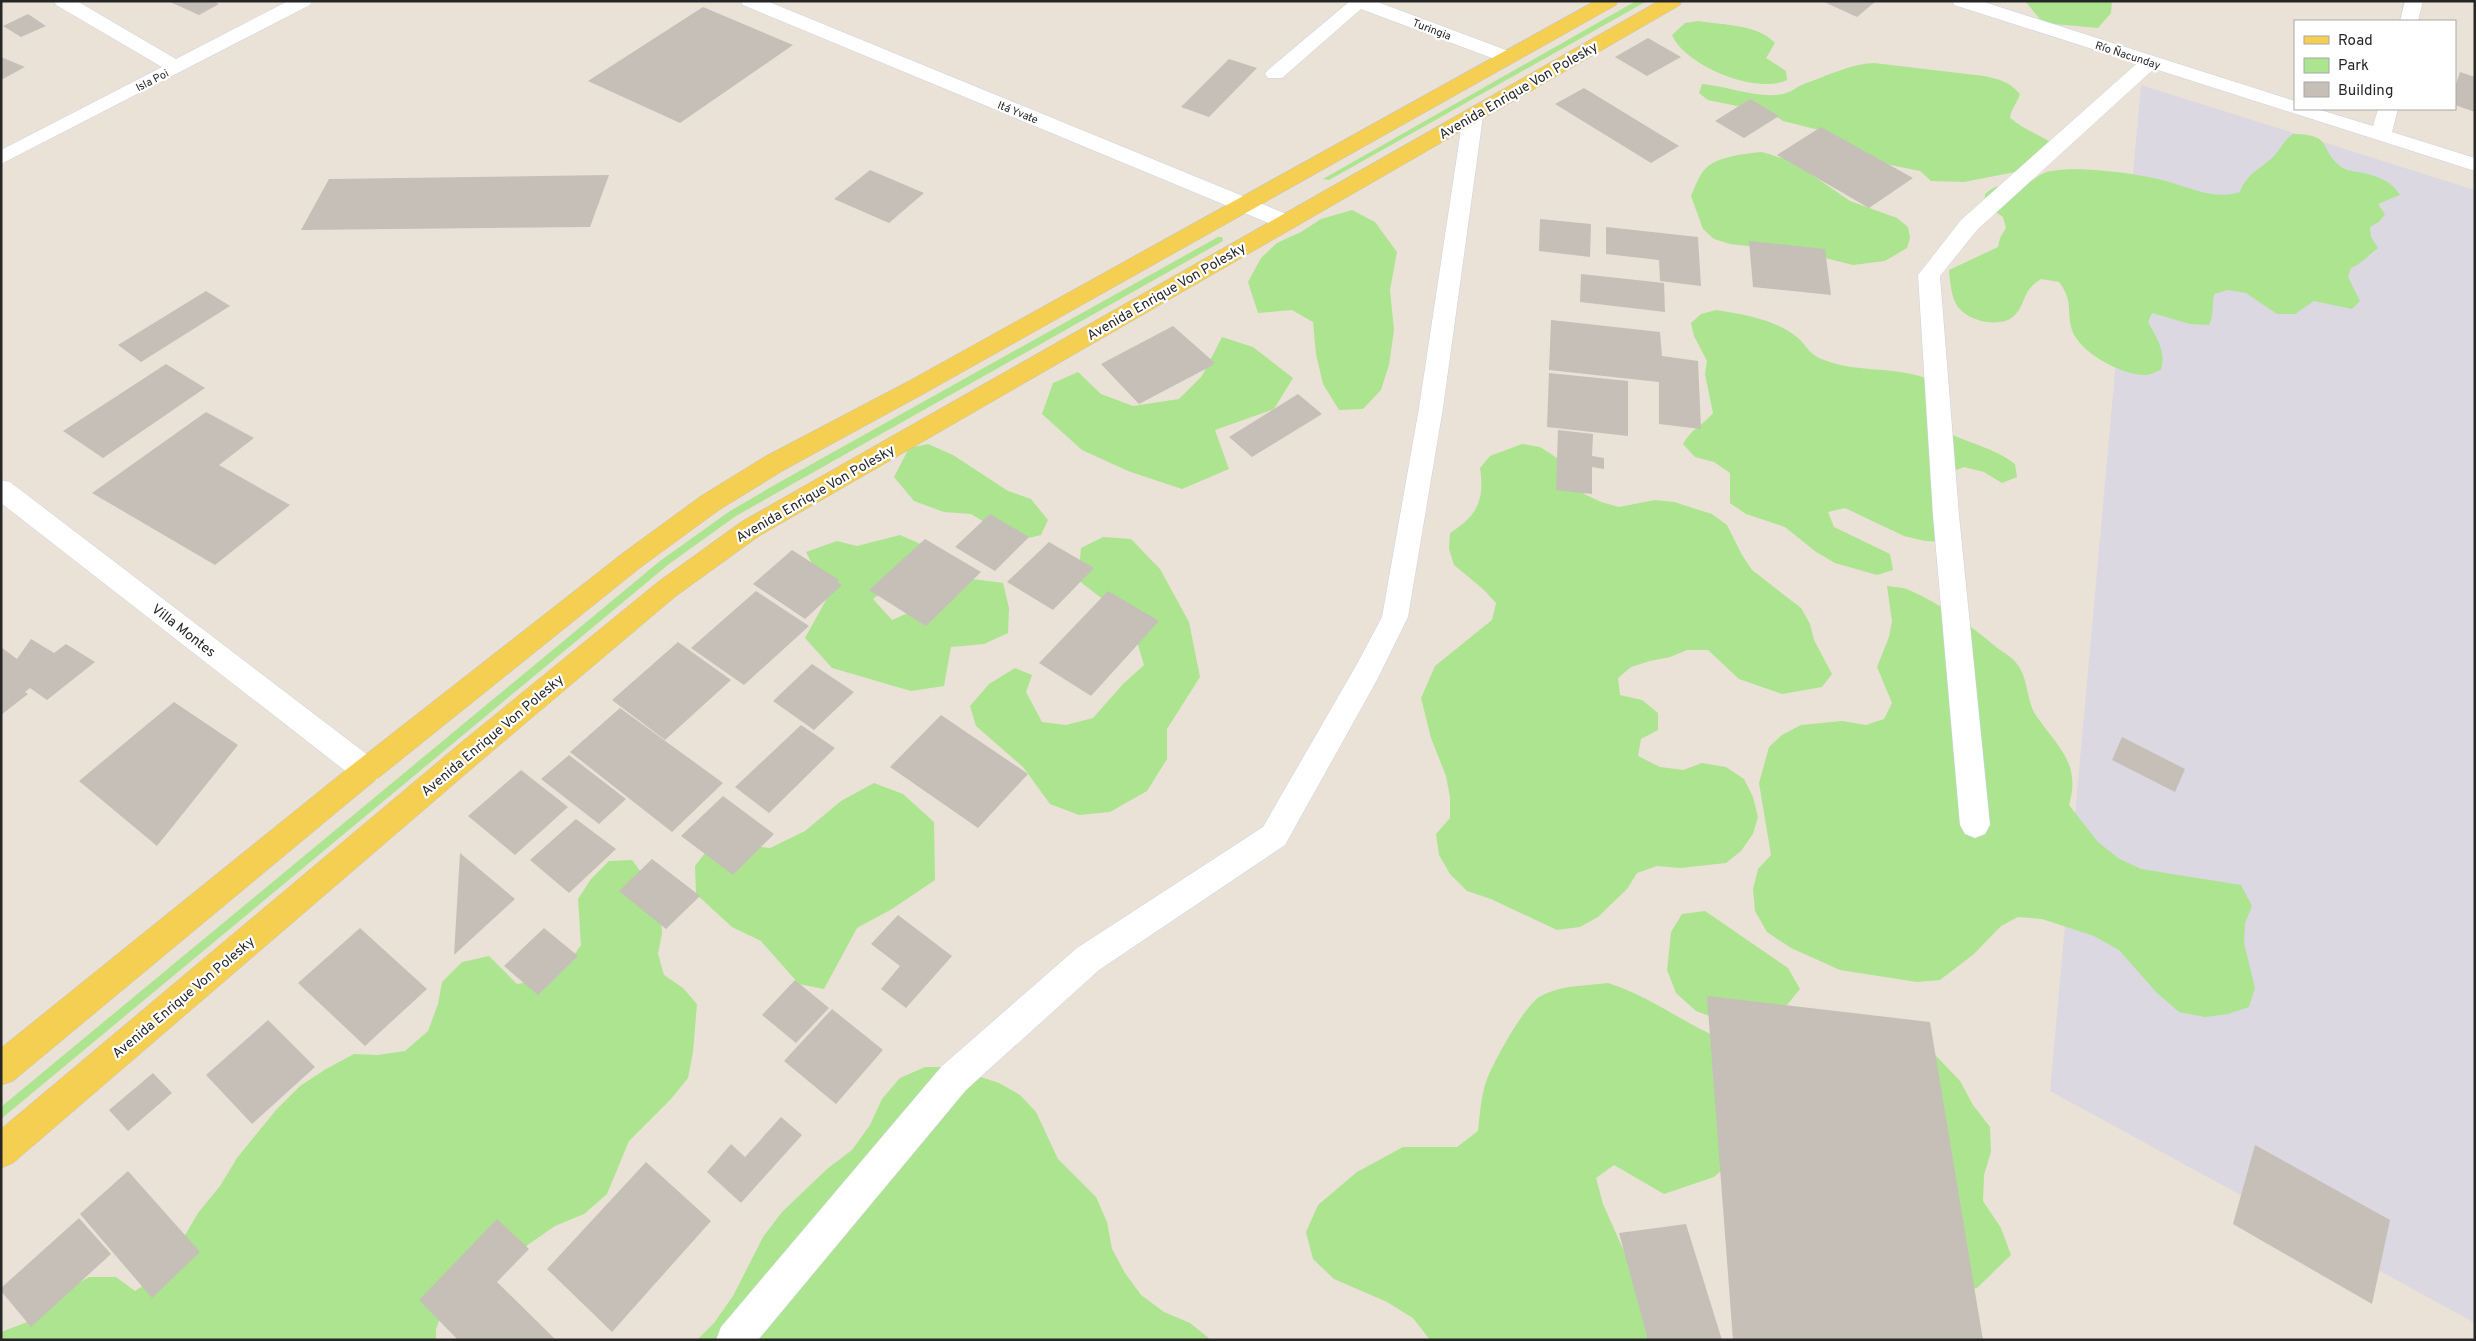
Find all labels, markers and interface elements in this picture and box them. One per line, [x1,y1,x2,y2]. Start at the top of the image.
street label: Turingia [1410,16,1453,44]
legend [2294,20,2456,110]
text: Road [2338,32,2373,51]
street label: Avenida Enrique Von Polesky [1436,39,1601,144]
street label: Río Ñacunday [2093,39,2162,73]
text: Park [2338,57,2369,76]
street label: Isla Poi [134,67,171,95]
text: Building [2338,82,2393,101]
street label: Itá Yvate [995,98,1040,127]
street label: Avenida Enrique Von Polesky [1084,240,1249,345]
street label: Avenida Enrique Von Polesky [733,442,898,547]
street label: Villa Montes [148,601,218,661]
street label: Avenida Enrique Von Polesky [418,672,568,801]
street label: Avenida Enrique Von Polesky [109,934,259,1063]

